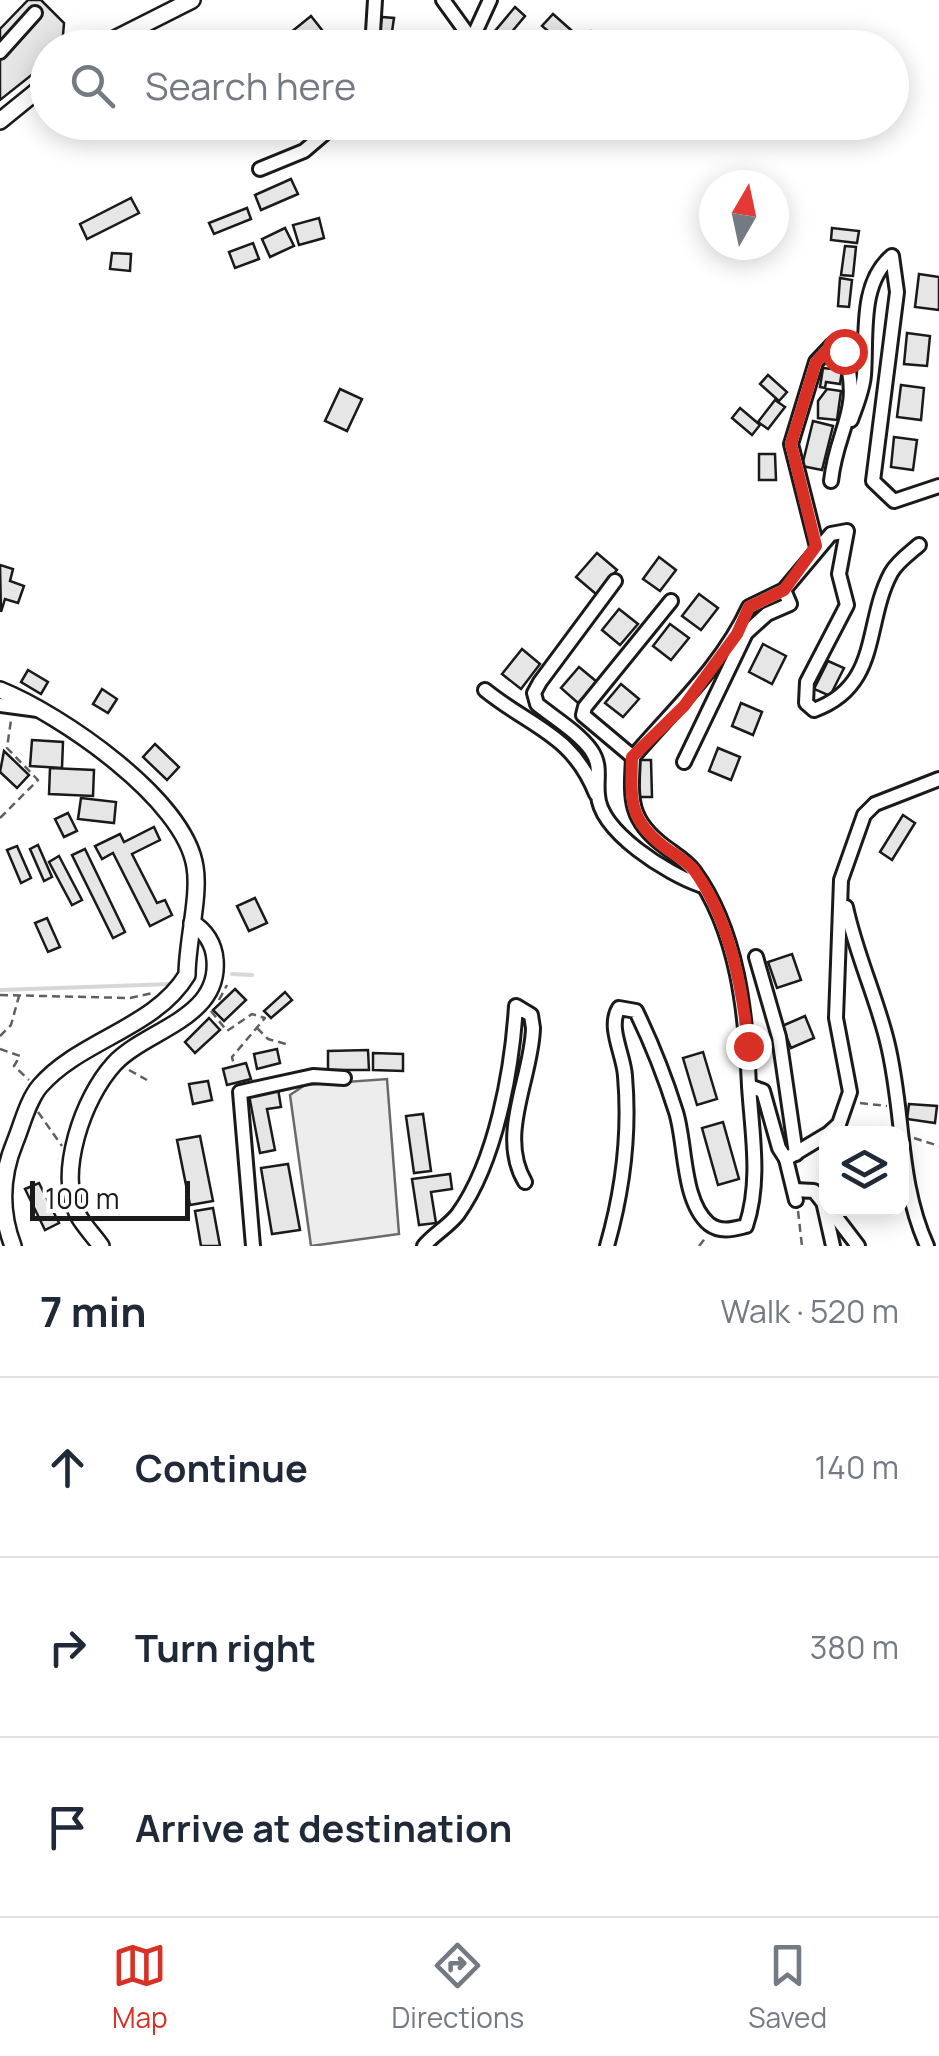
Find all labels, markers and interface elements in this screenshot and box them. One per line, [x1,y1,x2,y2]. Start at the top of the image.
search box [30,30,909,140]
icon: search [65,58,120,113]
text: Search here [145,59,356,111]
north arrow [699,170,789,260]
route start [822,329,868,375]
route end [726,1024,772,1070]
map controls [819,1126,909,1216]
button: layers [819,1126,909,1216]
scale bar [30,1176,190,1220]
text: 100 m [45,1179,119,1217]
text: 7 min [40,1282,147,1340]
text: Walk · 520 m [720,1289,899,1333]
icon: ahead [40,1440,95,1495]
text: Continue [135,1441,308,1493]
text: 140 m [815,1445,899,1489]
icon: right [40,1620,95,1675]
text: Turn right [135,1621,316,1673]
text: 380 m [810,1625,899,1669]
icon: arrive [40,1800,95,1855]
text: Arrive at destination [135,1801,512,1853]
tab: Map [112,1938,168,2036]
tab: Directions [392,1938,524,2036]
tab: Saved [748,1938,827,2036]

